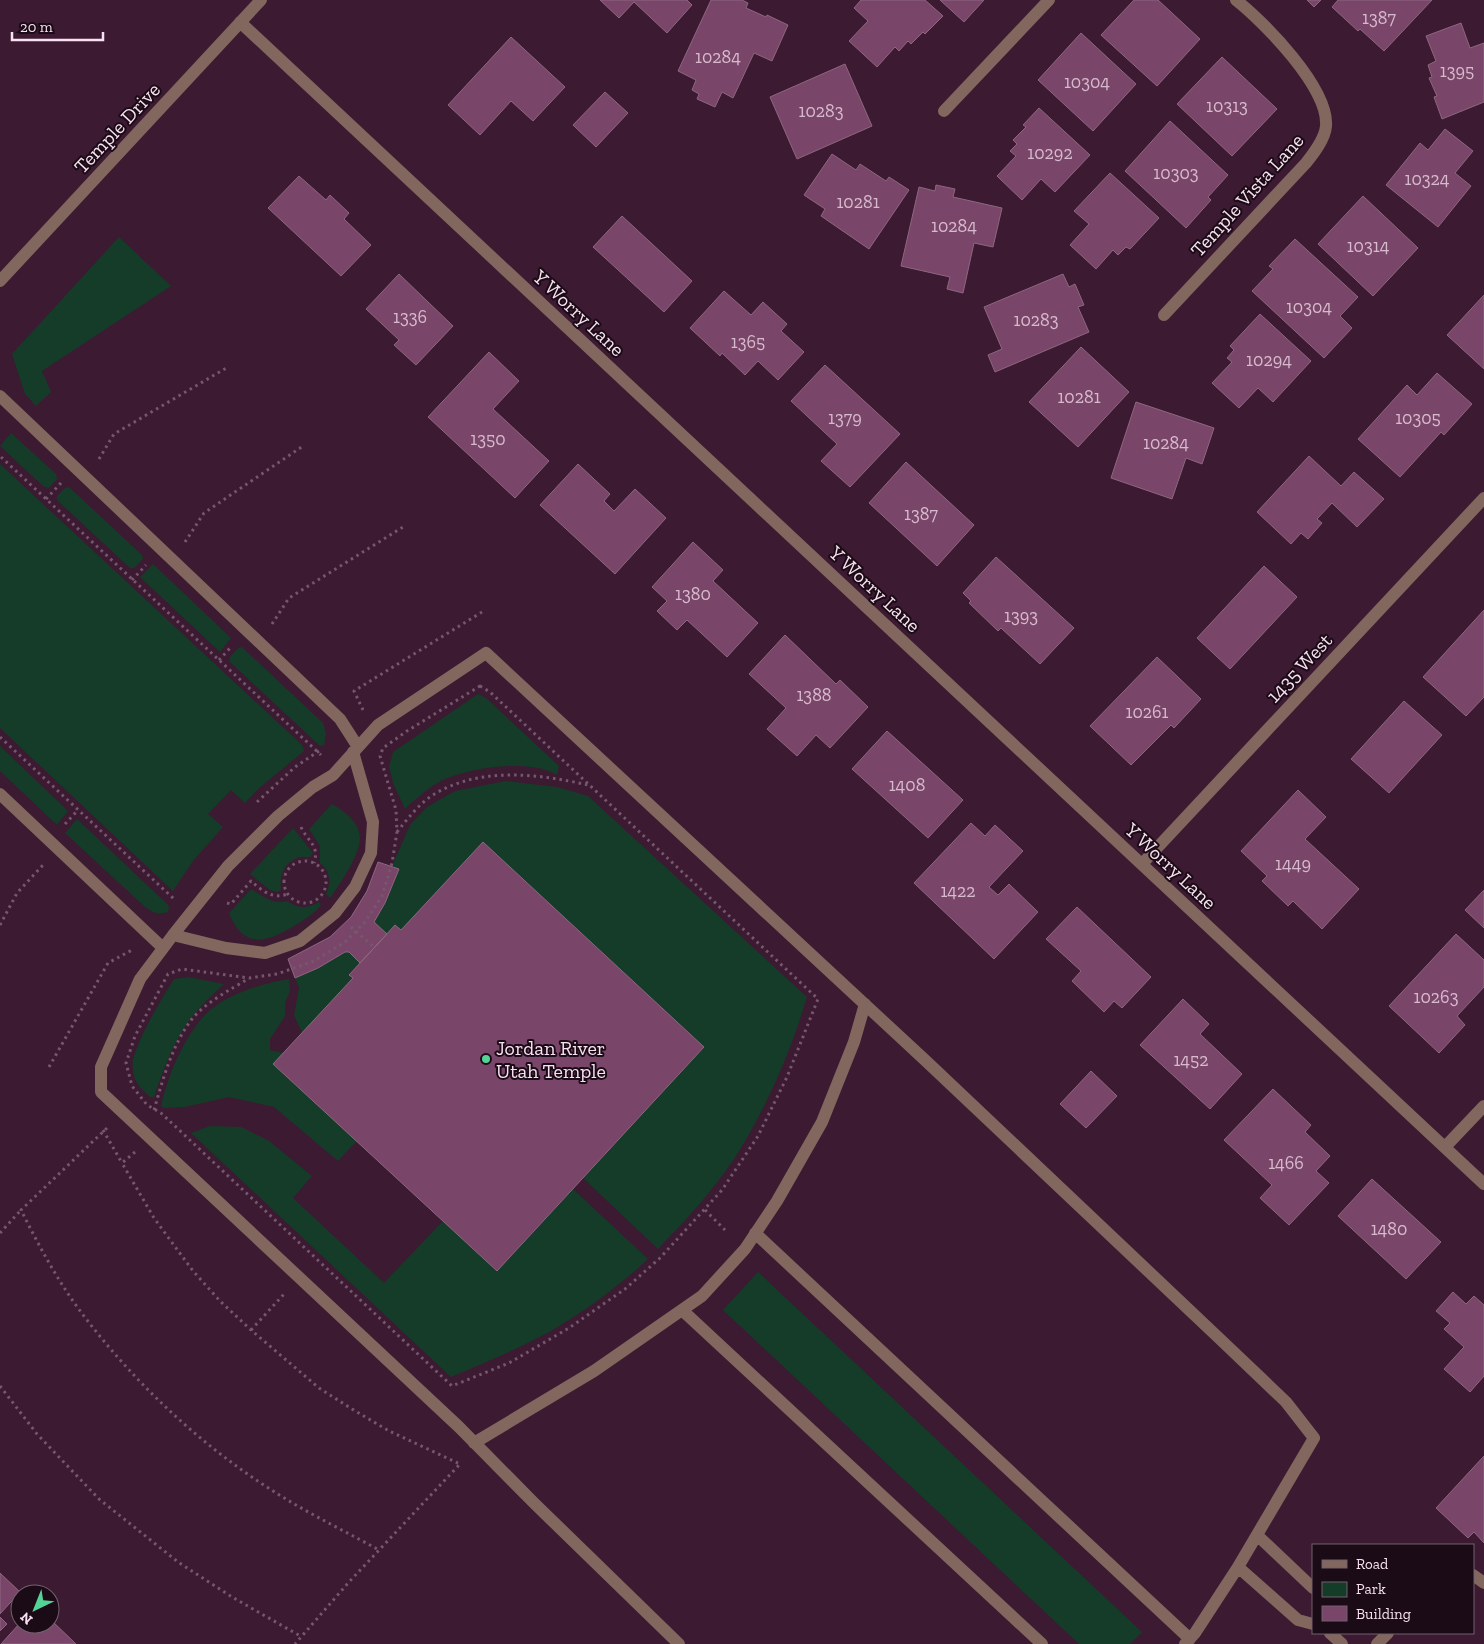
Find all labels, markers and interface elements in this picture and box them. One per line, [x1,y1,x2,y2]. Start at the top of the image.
house number: 1387 [1362,7,1396,29]
scale bar [12,10,104,42]
text: 20 m [20,18,53,36]
house number: 10284 [695,46,741,68]
house number: 1395 [1440,60,1474,82]
house number: 10304 [1064,71,1110,93]
street label: Temple Drive [69,78,165,178]
house number: 10313 [1206,95,1248,117]
house number: 10283 [798,100,844,122]
street label: Temple Vista Lane [1185,129,1309,261]
house number: 10292 [1027,142,1073,164]
house number: 10303 [1153,162,1199,184]
house number: 10324 [1404,168,1450,190]
house number: 10281 [836,191,880,213]
house number: 10284 [931,215,977,237]
house number: 10314 [1347,235,1390,257]
street label: Y Worry Lane [528,264,630,361]
house number: 10304 [1286,296,1332,318]
house number: 1336 [393,306,427,328]
house number: 10283 [1013,309,1059,331]
house number: 1365 [731,331,765,353]
house number: 10294 [1246,349,1292,371]
house number: 10281 [1057,386,1101,408]
house number: 1379 [828,407,862,429]
house number: 10305 [1395,407,1441,429]
house number: 1350 [470,428,506,450]
house number: 10284 [1143,432,1189,454]
house number: 1387 [904,503,938,525]
street label: Y Worry Lane [824,540,926,637]
house number: 1380 [675,583,711,605]
house number: 1393 [1004,605,1038,627]
street label: 1435 West [1261,628,1337,708]
house number: 1388 [796,684,832,706]
house number: 10261 [1125,701,1169,723]
house number: 1408 [889,774,925,796]
street label: Y Worry Lane [1120,817,1222,914]
house number: 1449 [1275,853,1311,875]
house number: 1422 [940,880,976,902]
house number: 10263 [1414,986,1459,1008]
place label: Jordan River Utah Temple [496,1036,606,1083]
house number: 1452 [1173,1049,1209,1071]
marker: Jordan River Utah Temple [480,1053,492,1065]
house number: 1466 [1268,1152,1304,1174]
house number: 1480 [1371,1218,1407,1240]
legend [1312,1544,1474,1634]
text: Road [1356,1555,1389,1573]
text: Park [1356,1580,1386,1598]
north arrow [10,1584,60,1634]
text: Building [1356,1605,1411,1623]
text: N [17,1608,36,1628]

